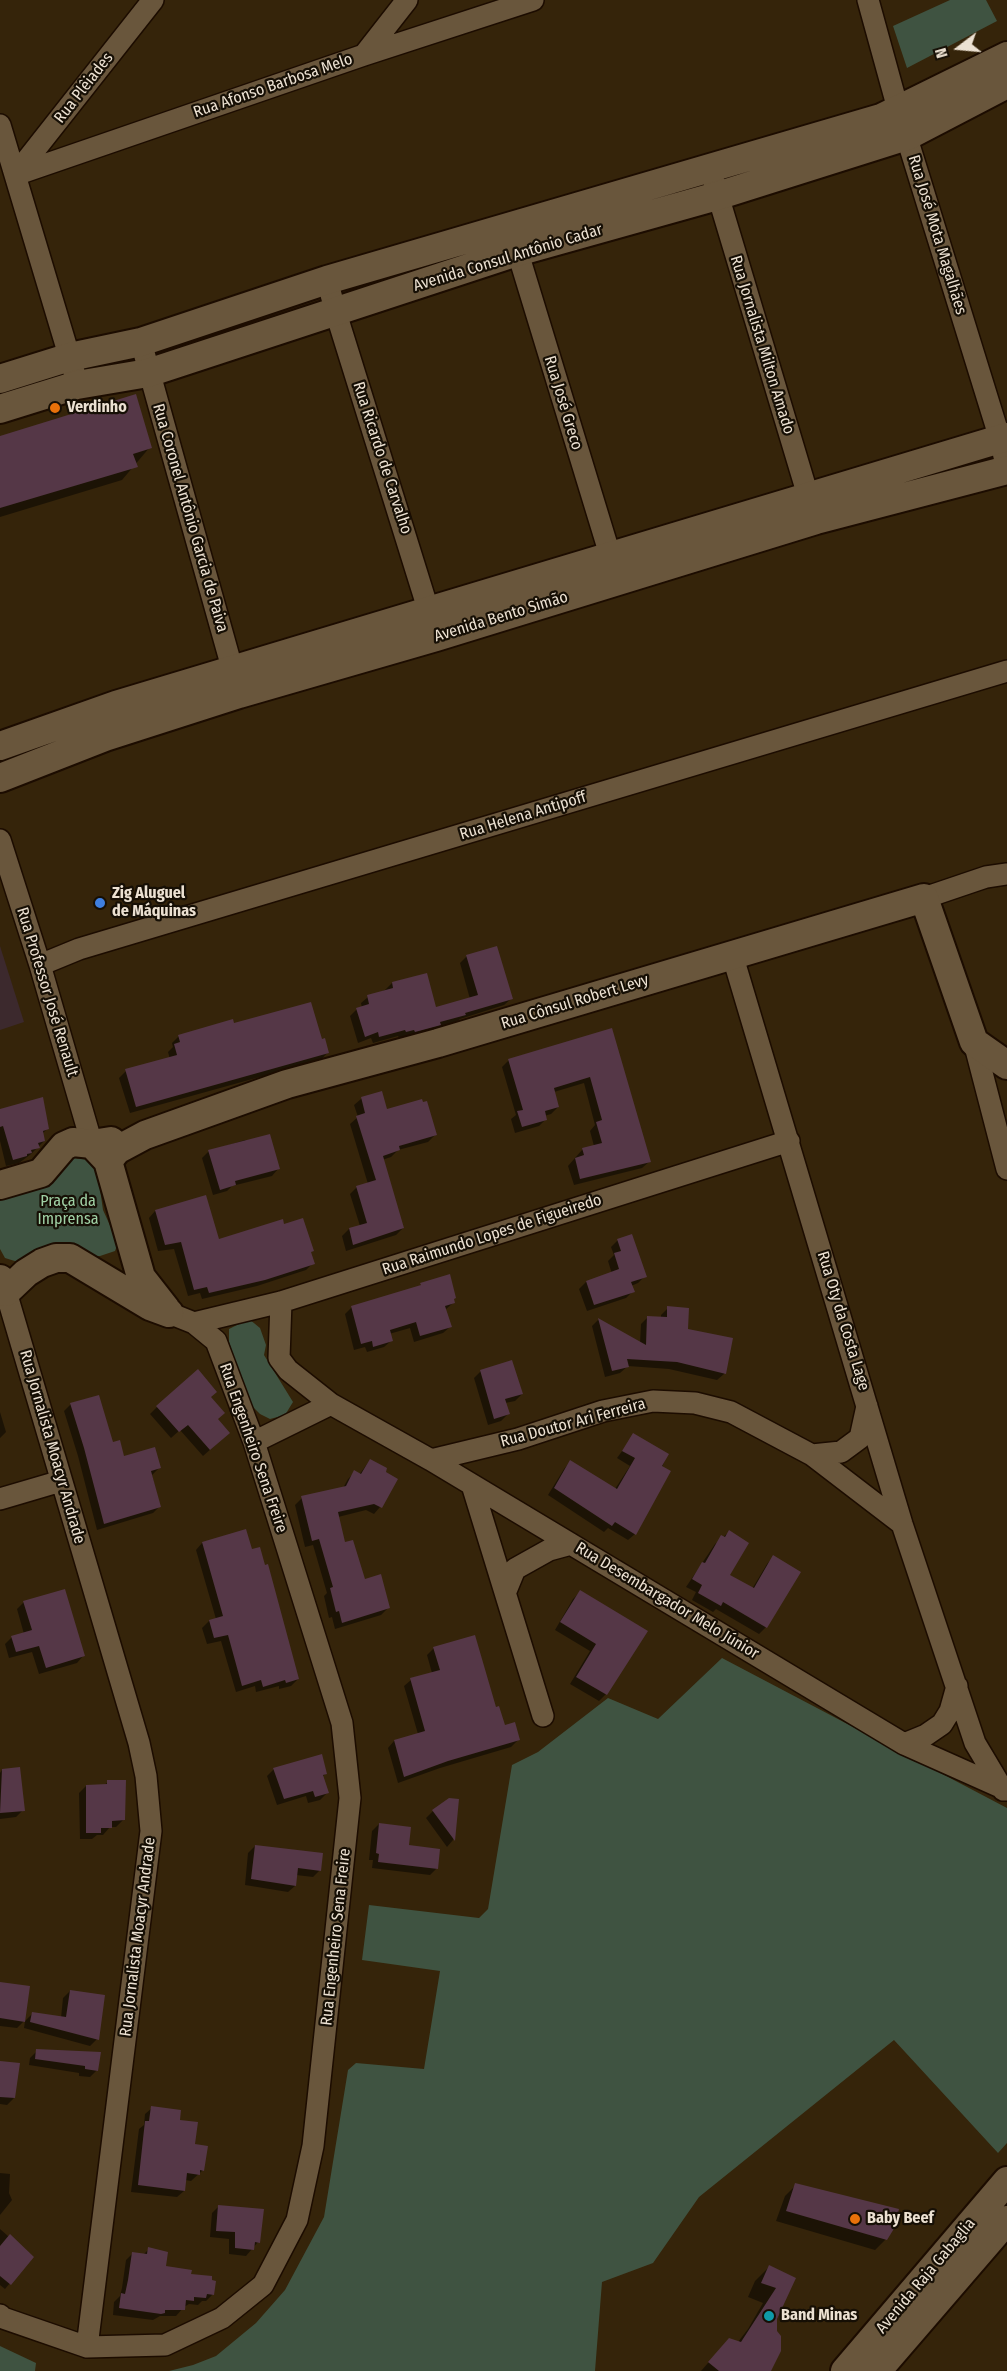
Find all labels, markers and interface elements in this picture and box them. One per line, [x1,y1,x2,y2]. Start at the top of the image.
north arrow [929,18,989,78]
text: N [931,46,952,60]
street label: Rua Plêiades [51,49,117,127]
street label: Rua Afonso Barbosa Melo [191,50,355,122]
street label: Rua José Mota Magalhães [904,153,970,317]
street label: Avenida Consul Antônio Cadar [411,220,605,296]
street label: Rua Jornalista Milton Amado [726,253,798,437]
street label: Rua José Greco [540,354,586,452]
street label: Rua Ricardo de Carvalho [348,379,416,537]
place label: Verdinho [67,398,127,418]
marker: Verdinho [48,401,62,415]
street label: Rua Coronel Antônio Garcia de Paiva [148,402,232,634]
street label: Avenida Bento Simão [432,588,570,646]
street label: Rua Helena Antipoff [457,788,589,844]
place label: Zig Aluguel de Máquinas [112,884,196,922]
marker: Zig Aluguel de Máquinas [93,896,107,910]
street label: Rua Professor José Renault [12,905,82,1079]
street label: Rua Cônsul Robert Levy [499,970,651,1034]
street label: Rua Raimundo Lopes de Figueiredo [380,1190,604,1280]
park label: Praça da Imprensa [37,1192,99,1230]
street label: Rua Oty da Costa Lage [813,1249,873,1393]
street label: Rua Jornalista Moacyr Andrade [15,1348,89,1546]
street label: Rua Engenheiro Sena Freire [215,1361,291,1535]
street label: Rua Doutor Ari Ferreira [498,1394,648,1452]
street label: Rua Desembargador Melo Júnior [572,1539,762,1663]
street label: Rua Jornalista Moacyr Andrade [116,1836,160,2038]
street label: Rua Engenheiro Sena Freire [317,1847,355,2027]
place label: Baby Beef [867,2209,934,2229]
marker: Baby Beef [848,2212,862,2226]
street label: Avenida Raja Gabaglia [872,2214,980,2338]
place label: Band Minas [781,2306,857,2326]
marker: Band Minas [762,2309,776,2323]

